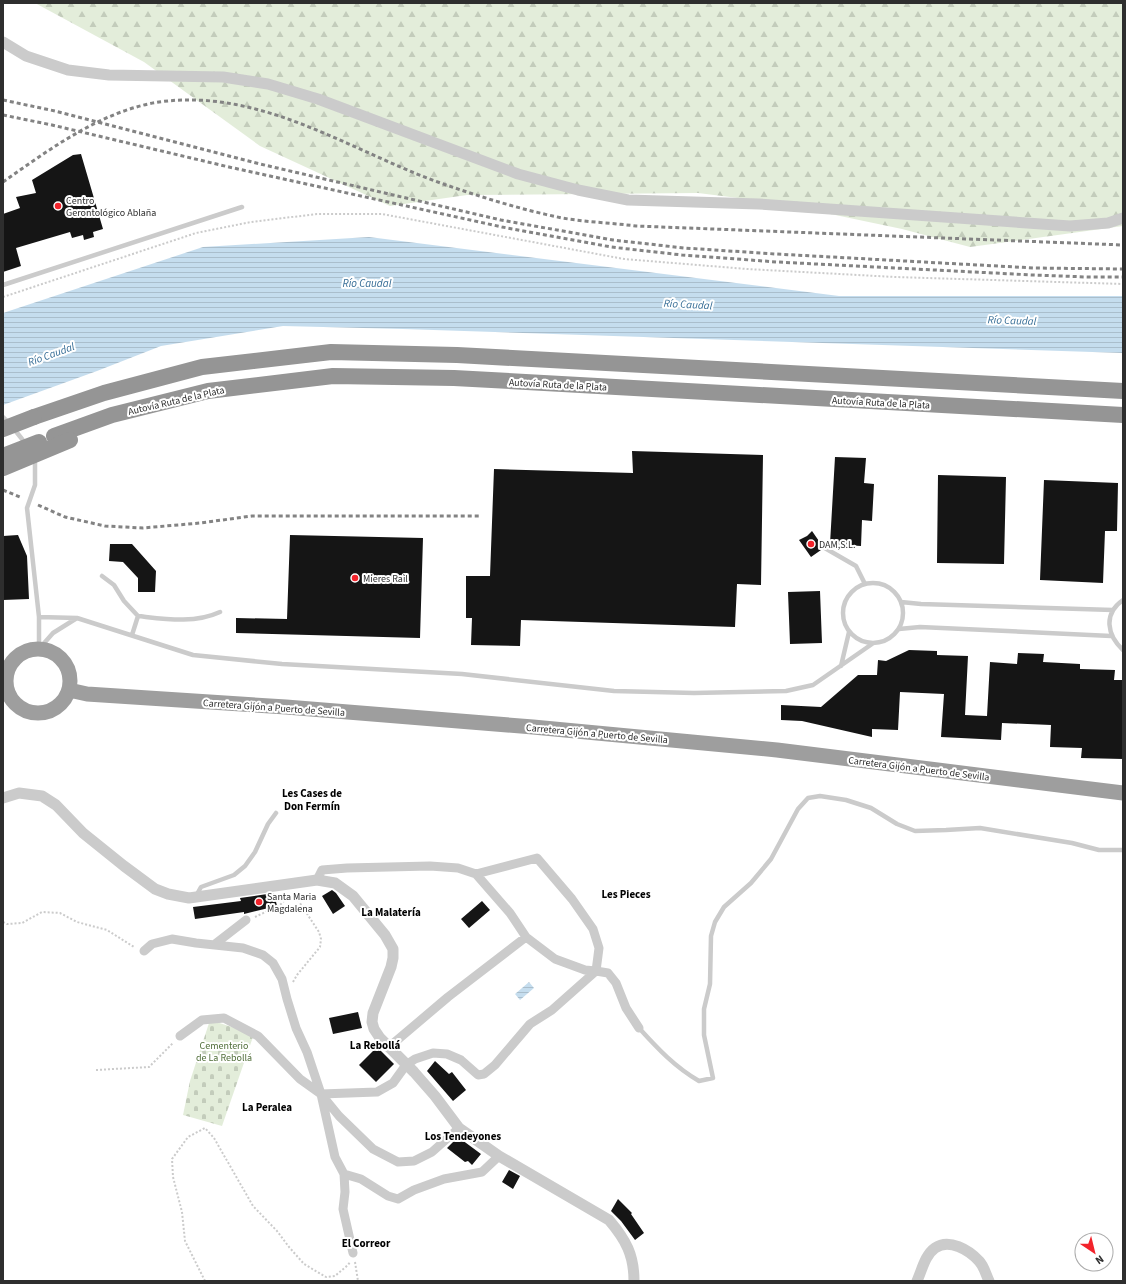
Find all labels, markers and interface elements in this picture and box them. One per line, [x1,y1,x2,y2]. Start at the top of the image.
place label: Centro Gerontológico Ablaña [66,194,156,220]
marker: Centro Gerontológico Ablaña [53,201,63,211]
water label: Río Caudal [343,276,392,291]
water label: Río Caudal [663,296,713,313]
water label: Río Caudal [987,312,1037,329]
water label: Río Caudal [26,339,77,370]
street label: Autovía Ruta de la Plata [508,375,607,395]
street label: Autovía Ruta de la Plata [127,383,226,419]
street label: Autovía Ruta de la Plata [831,393,930,413]
place label: DAM,S.L. [819,538,855,552]
marker: DAM,S.L. [806,539,816,549]
place label: Mieres Rail [363,572,408,586]
marker: Mieres Rail [350,573,360,583]
street label: Carretera Gijón a Puerto de Sevilla [202,696,345,720]
street label: Carretera Gijón a Puerto de Sevilla [525,721,668,747]
street label: Carretera Gijón a Puerto de Sevilla [847,753,990,785]
district label: Les Cases de Don Fermín [282,786,342,814]
district label: Les Pieces [601,887,651,902]
place label: Santa Maria Magdalena [267,890,316,916]
marker: Santa Maria Magdalena [254,897,264,907]
district label: La Malatería [361,905,421,920]
district label: La Rebollá [350,1038,400,1053]
park label: Cementerio de La Rebollá [196,1039,252,1065]
district label: La Peralea [242,1100,292,1115]
district label: Los Tendeyones [425,1129,501,1144]
north arrow [1074,1232,1114,1272]
district label: El Correor [342,1236,391,1251]
text: N [1092,1252,1107,1268]

